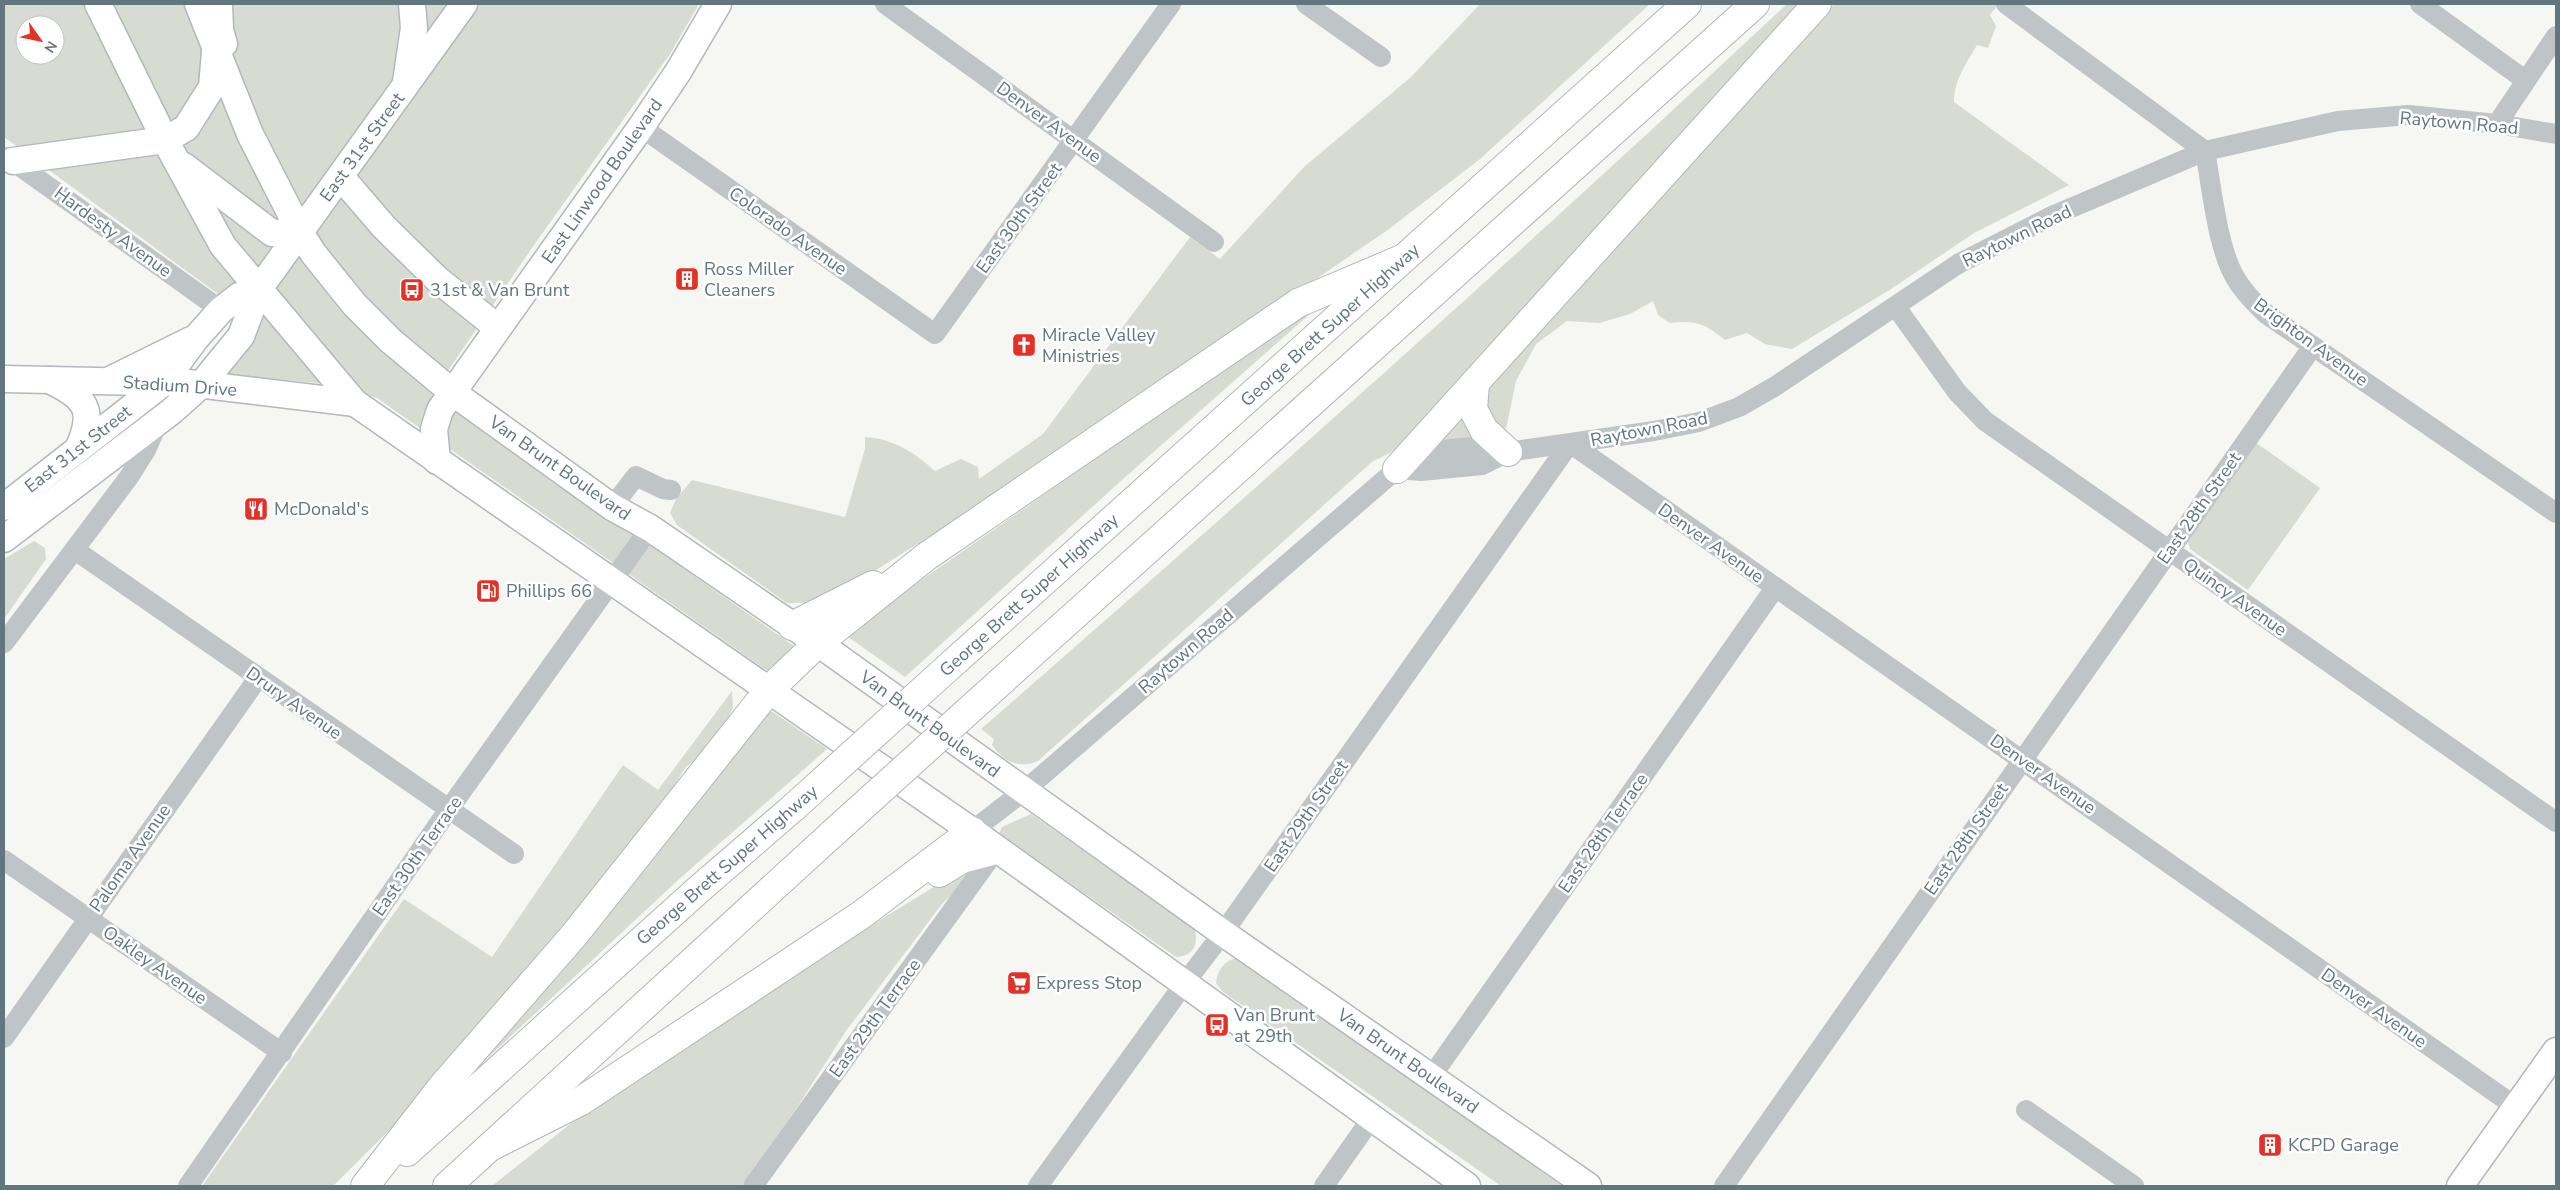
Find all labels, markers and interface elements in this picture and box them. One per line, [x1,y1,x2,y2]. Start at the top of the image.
north arrow [15,15,65,65]
text: N [40,37,61,56]
street label: Denver Avenue [992,76,1106,168]
street label: East 31st Street [314,87,410,206]
street label: East Linwood Boulevard [536,94,668,268]
street label: Raytown Road [2399,106,2519,140]
street label: East 30th Street [971,157,1068,278]
street label: Hardesty Avenue [49,181,177,283]
street label: Colorado Avenue [724,181,852,281]
street label: Raytown Road [1958,199,2076,273]
street label: George Brett Super Highway [1235,238,1425,412]
place label: Ross Miller Cleaners [704,257,794,302]
building icon: Ross Miller Cleaners [674,266,700,292]
bus stop icon: 31st & Van Brunt [399,277,425,303]
place label: 31st & Van Brunt [430,278,570,302]
street label: Brighton Avenue [2249,292,2373,392]
place label: Miracle Valley Ministries [1042,323,1156,368]
church icon: Miracle Valley Ministries [1011,332,1037,358]
street label: Stadium Drive [122,370,238,402]
street label: East 31st Street [20,399,137,498]
street label: Raytown Road [1588,406,1710,452]
street label: Van Brunt Boulevard [483,409,636,526]
street label: East 28th Street [2152,447,2247,569]
restaurant icon: McDonald's [243,496,269,522]
place label: McDonald's [274,497,369,521]
street label: Denver Avenue [1653,498,1769,588]
street label: George Brett Super Highway [934,508,1124,682]
street label: Quincy Avenue [2178,552,2292,642]
fuel station icon: Phillips 66 [475,578,501,604]
place label: Phillips 66 [506,579,592,603]
street label: Raytown Road [1133,603,1239,699]
street label: Drury Avenue [241,661,347,745]
street label: Van Brunt Boulevard [854,664,1005,783]
street label: Denver Avenue [1985,729,2101,819]
street label: East 29th Street [1259,755,1354,877]
street label: East 28th Terrace [1553,768,1653,898]
street label: East 28th Street [1919,778,2014,900]
street label: George Brett Super Highway [631,779,823,951]
street label: East 30th Terrace [367,791,467,921]
street label: Paloma Avenue [84,799,176,917]
street label: Oakley Avenue [98,920,212,1010]
street label: East 29th Terrace [824,954,926,1082]
street label: Denver Avenue [2316,963,2432,1053]
supermarket icon: Express Stop [1006,970,1032,996]
place label: Express Stop [1036,971,1142,995]
street label: Van Brunt Boulevard [1331,1002,1484,1119]
place label: Van Brunt at 29th [1233,1003,1316,1048]
bus stop icon: Van Brunt at 29th [1204,1012,1230,1038]
building icon: KCPD Garage [2257,1132,2283,1158]
place label: KCPD Garage [2288,1133,2399,1157]

